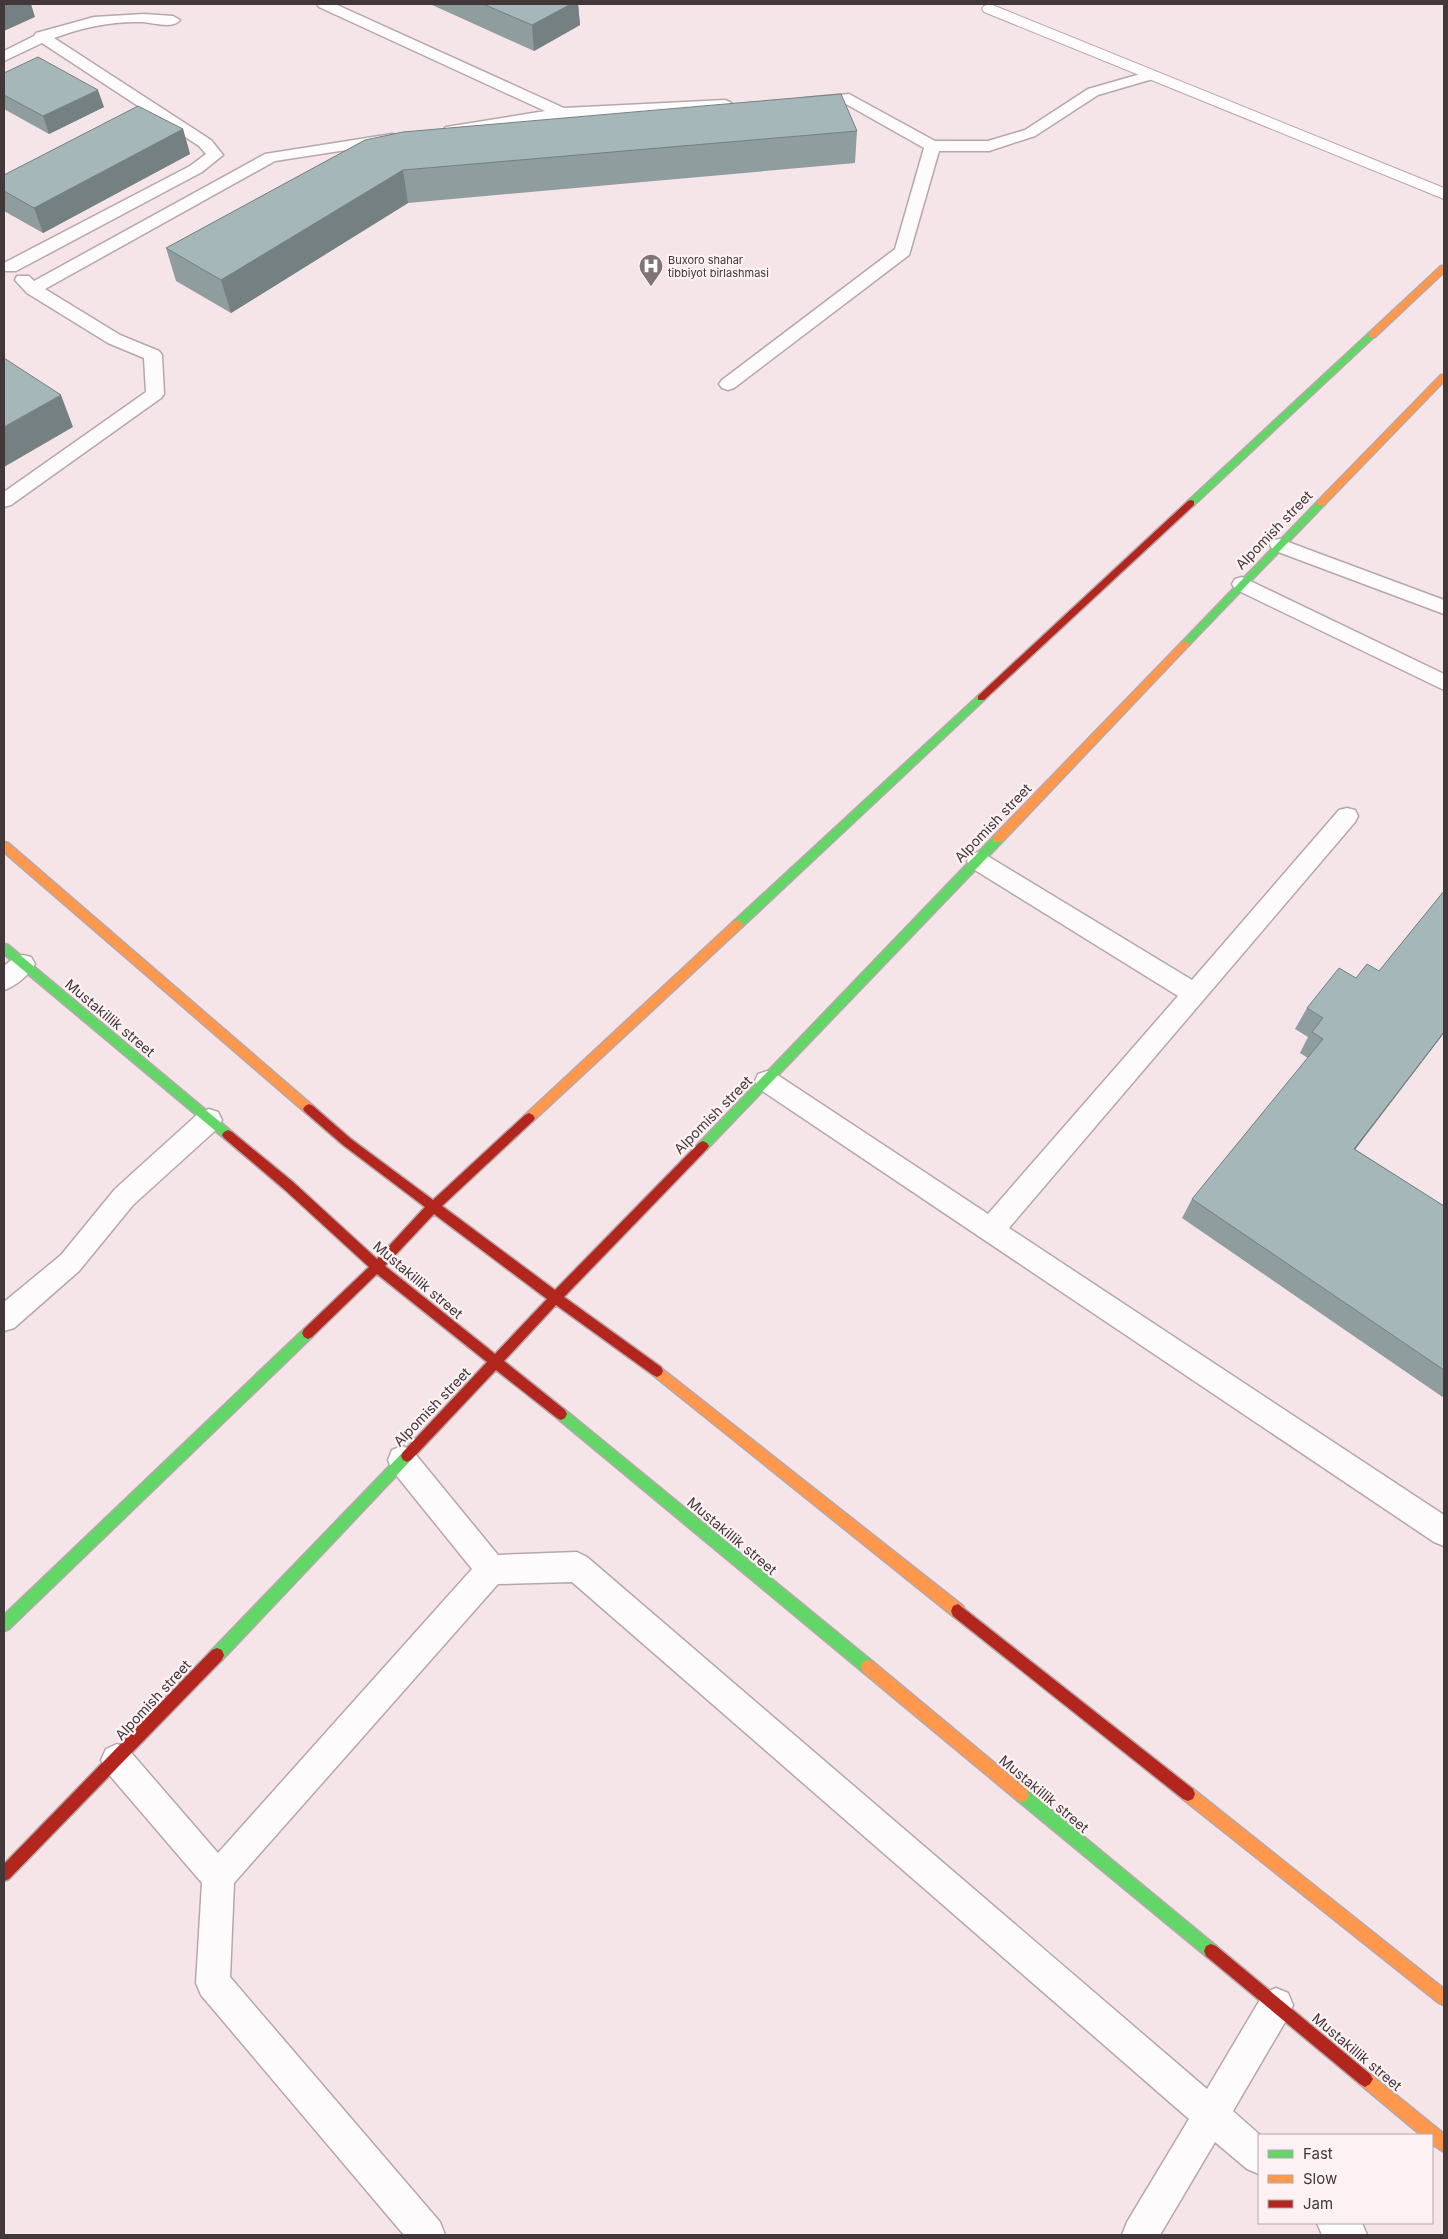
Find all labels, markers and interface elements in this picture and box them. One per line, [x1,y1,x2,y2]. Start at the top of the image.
hospital icon: Buxoro shahar tibbiyot birlashmasi [638,253,664,287]
place label: Buxoro shahar tibbiyot birlashmasi [668,253,769,280]
street label: Alpomish street [1232,486,1316,573]
street label: Alpomish street [951,779,1035,866]
street label: Mustakillik street [62,975,159,1060]
street label: Alpomish street [670,1072,755,1157]
street label: Mustakillik street [370,1237,467,1322]
street label: Alpomish street [390,1363,474,1450]
street label: Mustakillik street [684,1493,781,1578]
street label: Alpomish street [111,1656,194,1743]
street label: Mustakillik street [996,1751,1093,1836]
street label: Mustakillik street [1309,2009,1406,2094]
legend [1258,2134,1433,2224]
text: Fast [1303,2144,1333,2163]
text: Slow [1303,2169,1337,2188]
text: Jam [1303,2194,1333,2213]

